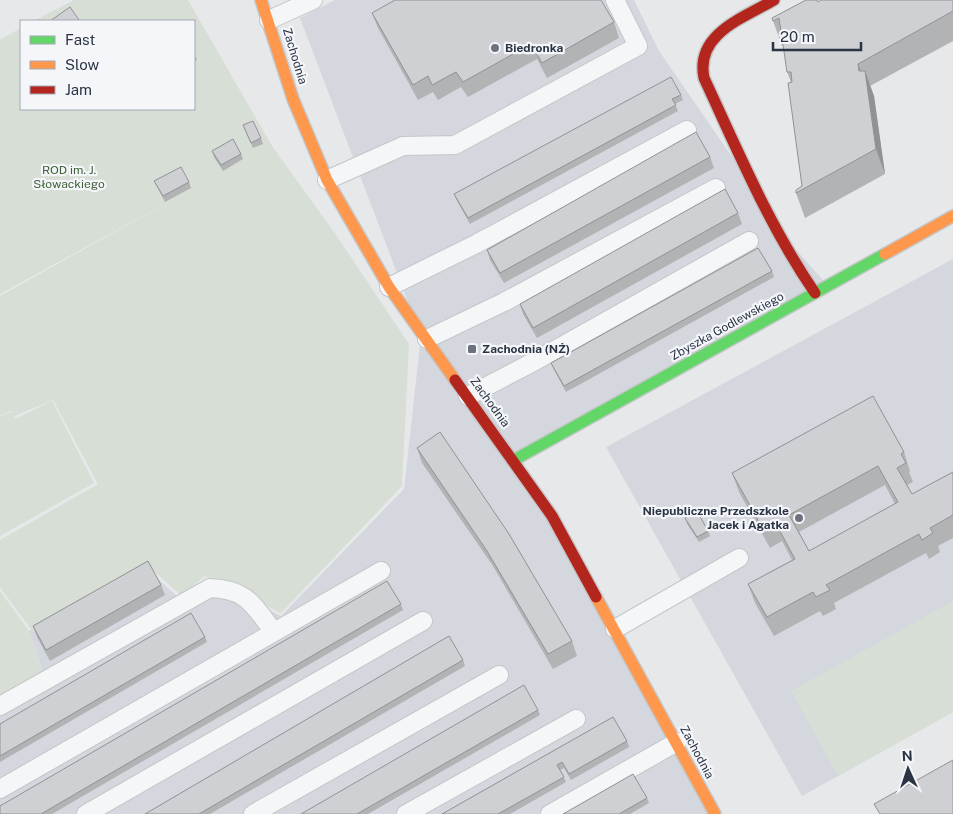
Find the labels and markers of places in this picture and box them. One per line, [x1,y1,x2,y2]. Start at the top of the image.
place label: Biedronka [505,41,563,55]
marker: Biedronka [489,42,501,54]
place label: Zachodnia (NŻ) [482,342,570,356]
marker: Zachodnia (NŻ) [466,343,478,355]
place label: Niepubliczne Przedszkole Jacek i Agatka [642,504,789,532]
marker: Niepubliczne Przedszkole Jacek i Agatka [793,512,805,524]

